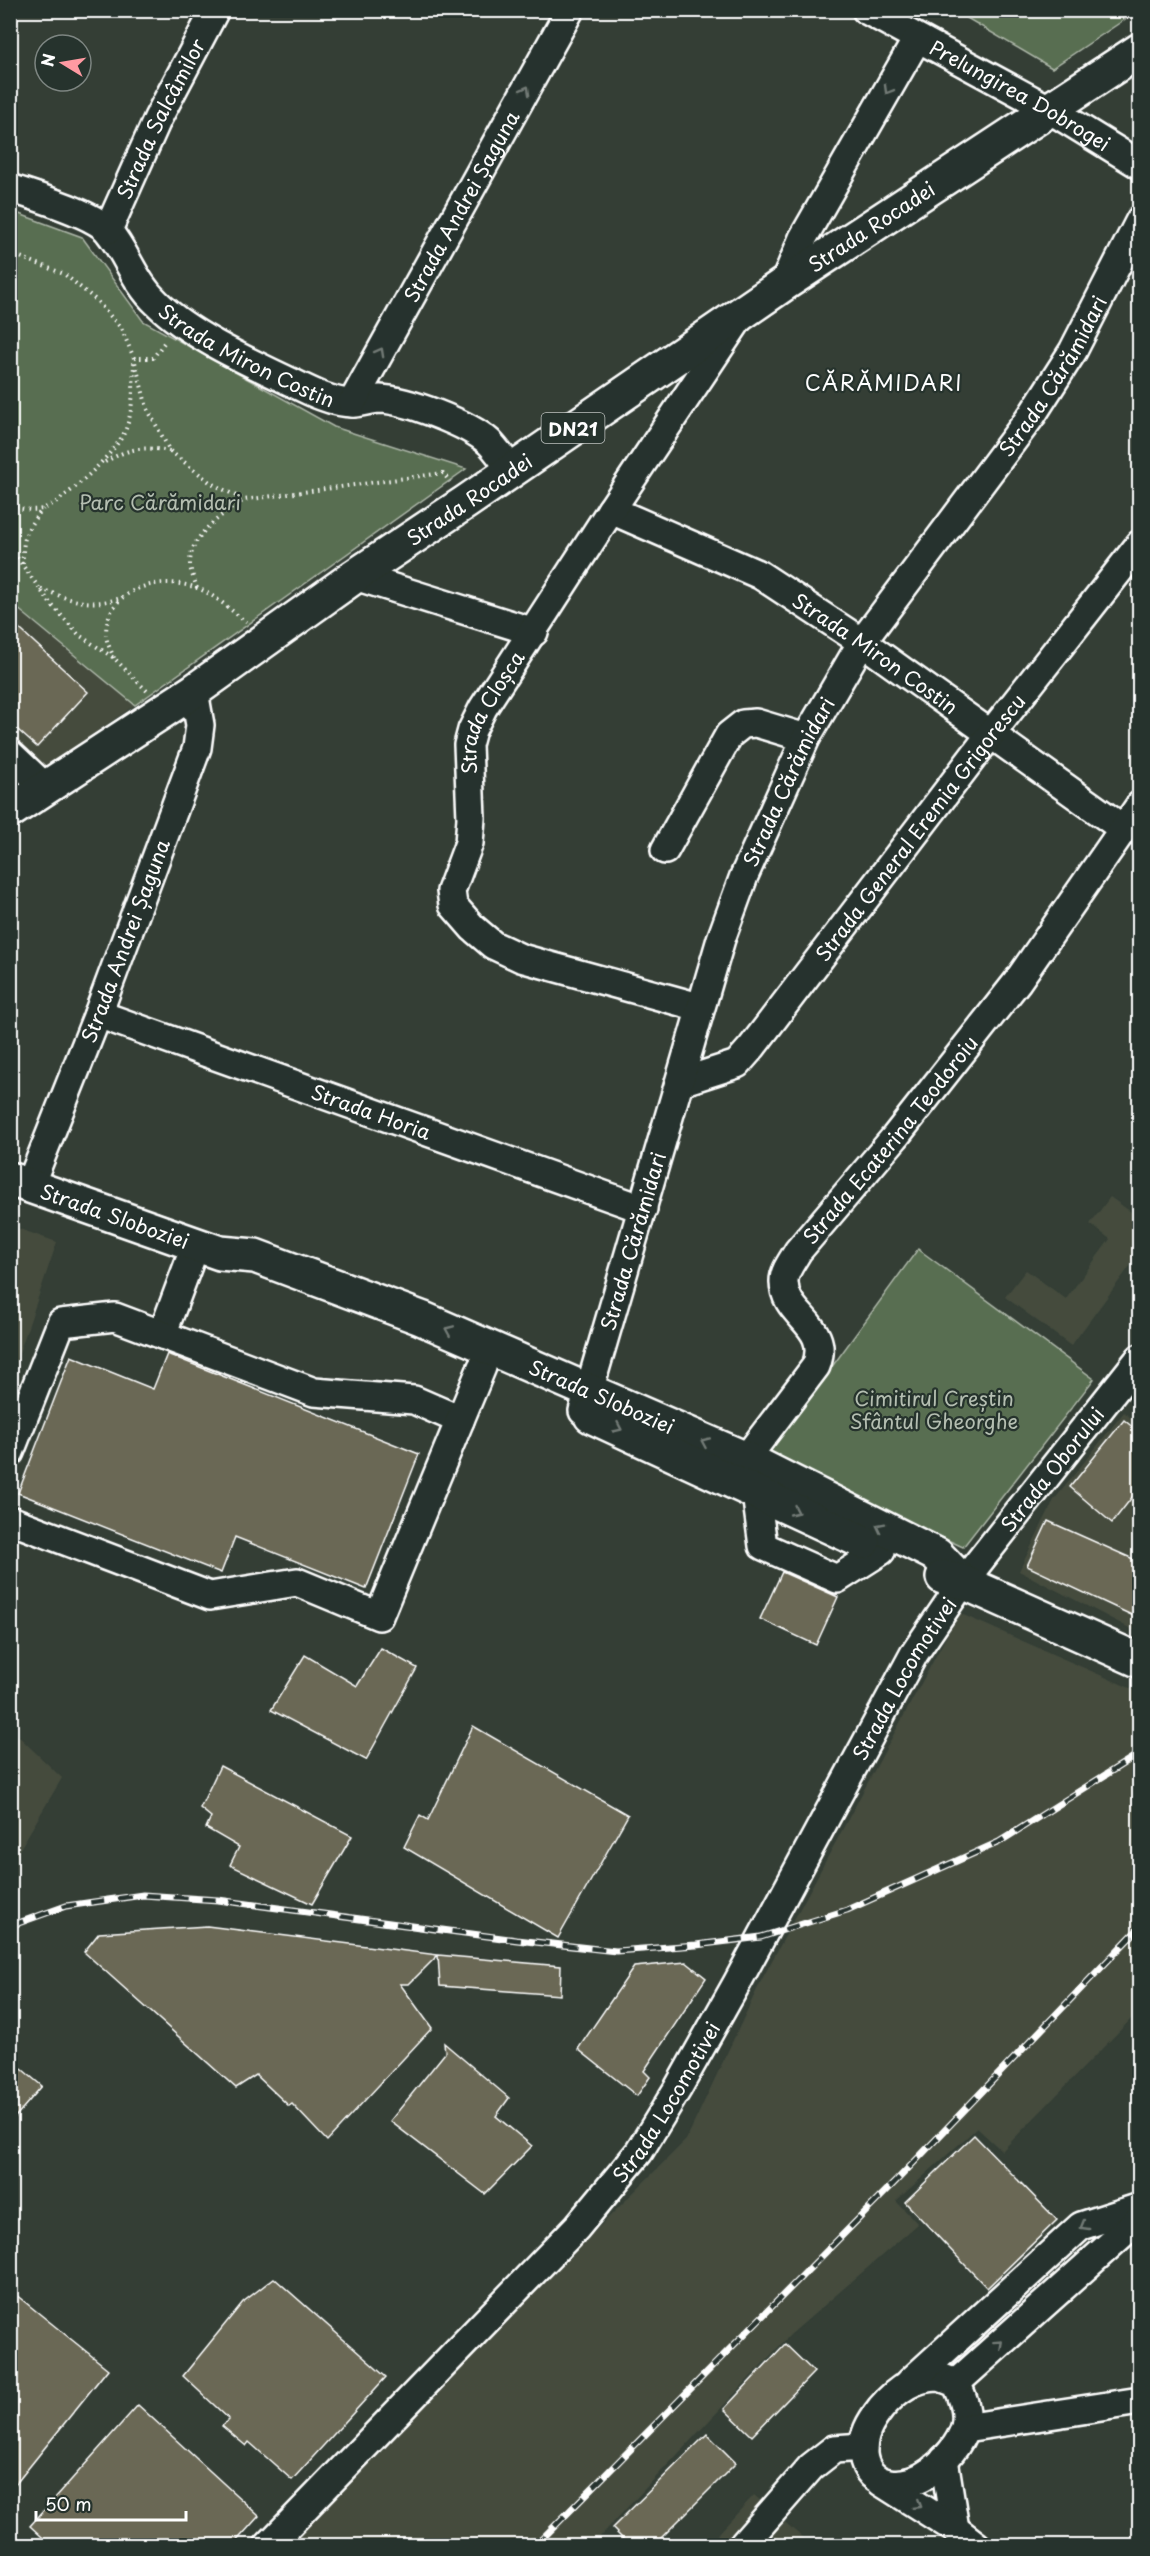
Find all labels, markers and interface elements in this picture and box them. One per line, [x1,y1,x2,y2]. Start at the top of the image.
street label: Strada Salcâmilor [109,32,213,204]
street label: Prelungirea Dobrogei [924,32,1116,158]
north arrow [33,33,93,93]
text: N [34,51,60,68]
one-way arrow [884,84,895,94]
one-way arrow [519,86,530,96]
street label: Strada Andrei Șaguna [396,104,527,308]
street label: Strada Rocadei [802,174,941,279]
street label: Strada Cărămidari [991,290,1114,463]
street label: Strada Miron Costin [152,296,338,415]
one-way arrow [373,348,384,358]
district label: CĂRĂMIDARI [805,366,963,398]
road number: DN21 [542,413,604,443]
street label: Strada Rocadei [400,446,538,553]
park label: Parc Cărămidari [79,487,241,517]
street label: Strada Miron Costin [786,585,965,721]
street label: Strada Cloșca [453,644,532,775]
street label: Strada General Eremia Grigorescu [808,687,1032,967]
street label: Strada Cărămidari [735,691,842,871]
street label: Strada Andrei Șaguna [73,834,177,1047]
street label: Strada Ecaterina Teodoroiu [795,1029,985,1251]
street label: Strada Horia [307,1076,435,1147]
street label: Strada Cărămidari [592,1148,673,1334]
street label: Strada Sloboziei [36,1176,193,1256]
one-way arrow [445,1326,456,1338]
street label: Strada Sloboziei [524,1352,679,1441]
park label: Cimitirul Creștin Sfântul Gheorghe [850,1383,1018,1436]
street label: Strada Oborului [993,1400,1111,1538]
one-way arrow [611,1421,622,1433]
one-way arrow [700,1437,711,1449]
one-way arrow [788,1503,799,1515]
one-way arrow [876,1523,887,1534]
street label: Strada Locomotivei [845,1591,963,1766]
street label: Strada Locomotivei [605,2016,727,2189]
one-way arrow [1080,2218,1091,2229]
one-way arrow [992,2340,1003,2351]
scale bar [36,2484,186,2522]
text: 50 m [45,2490,92,2517]
one-way arrow [912,2498,922,2510]

